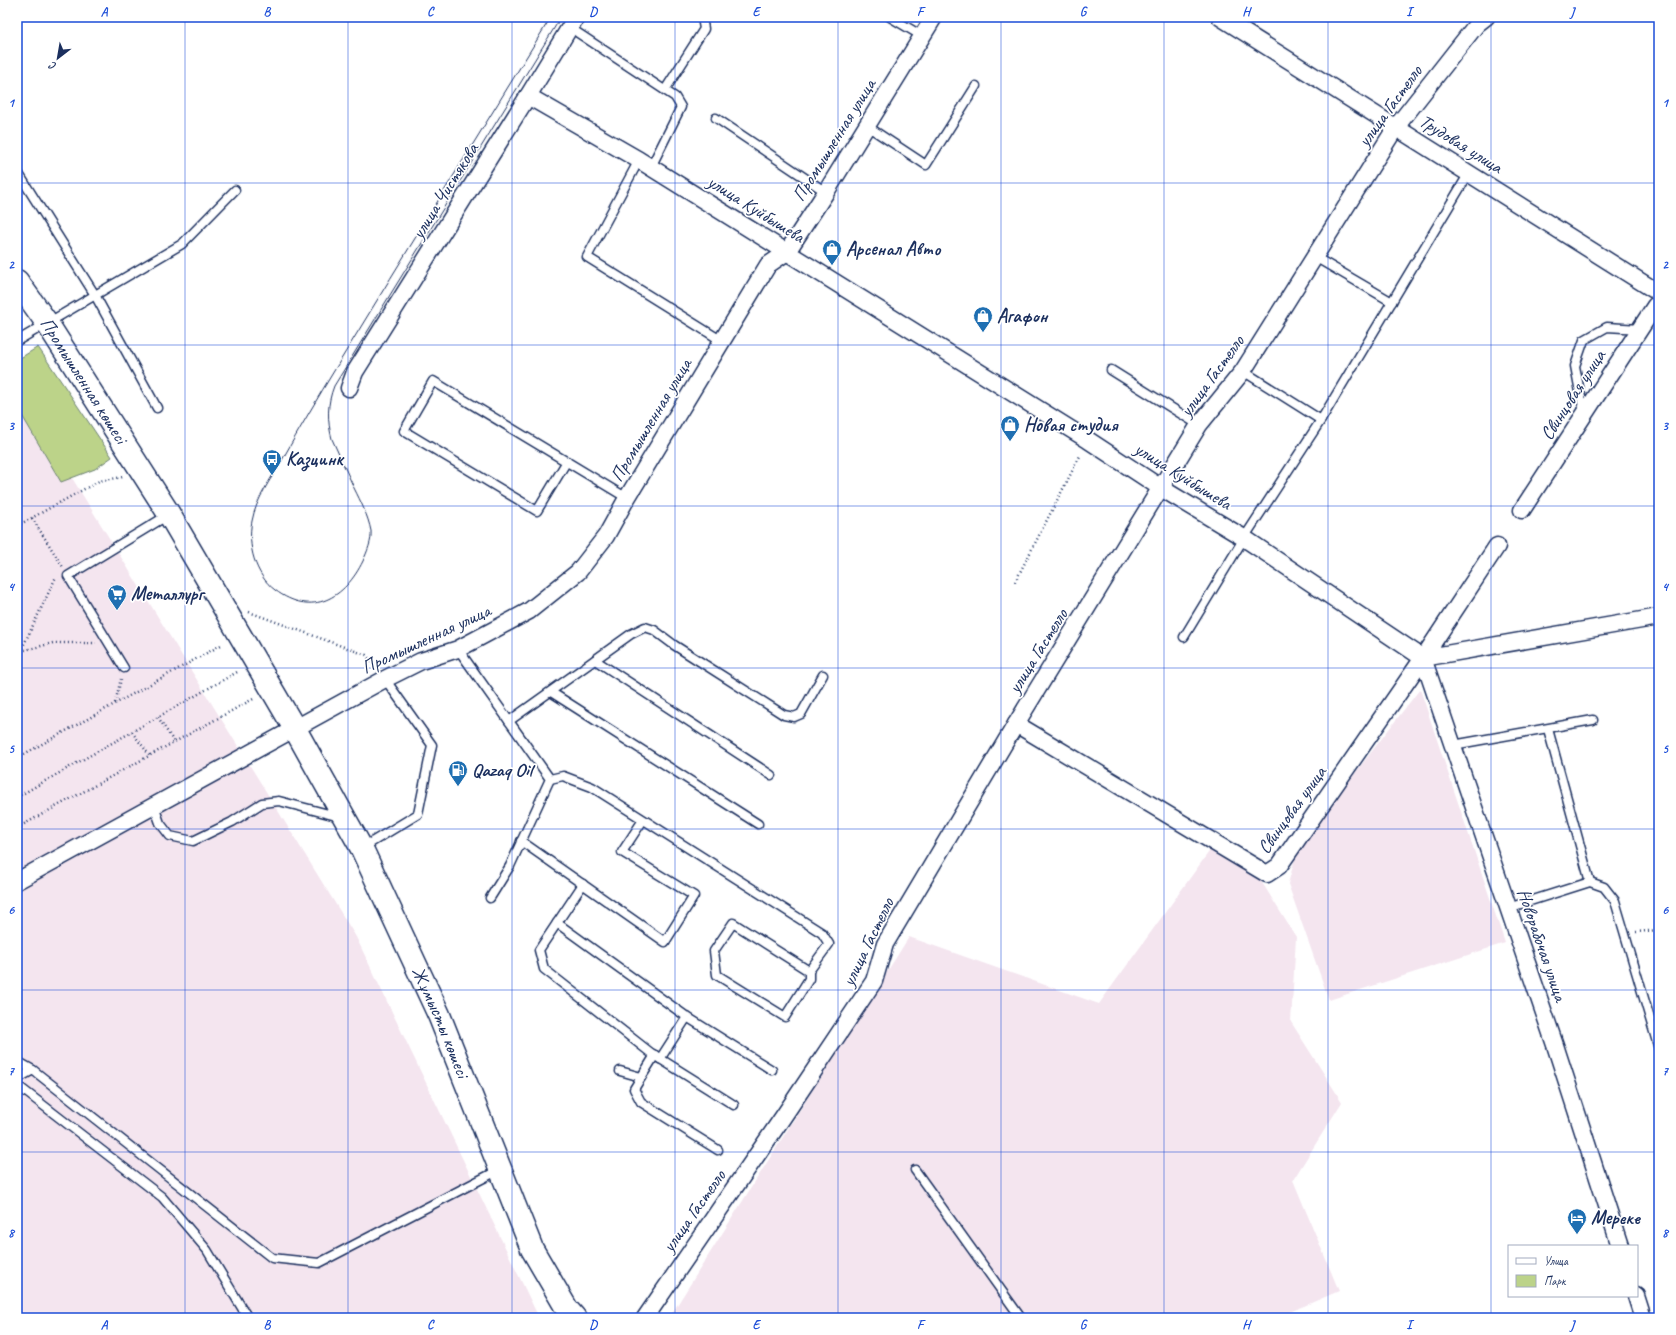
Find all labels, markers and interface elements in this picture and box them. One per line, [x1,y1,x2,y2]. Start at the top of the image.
text: A [101,4,109,20]
text: B [264,4,272,20]
text: C [427,4,435,20]
text: D [589,4,598,20]
text: E [753,4,762,20]
text: F [917,4,926,20]
text: G [1080,4,1088,20]
text: H [1242,4,1252,20]
text: I [1406,4,1415,20]
text: J [1569,4,1576,20]
north arrow [38,38,78,78]
text: С [46,58,59,74]
street label: улица Гастелло [1352,59,1428,152]
street label: Промышленная улица [787,73,882,206]
text: 1 [8,95,16,111]
text: 1 [1662,95,1670,111]
street label: Трудовая улица [1415,109,1508,180]
street label: улица Чистякова [406,137,485,244]
street label: улица Куйбышева [702,169,810,249]
place label: Арсенал Авто [846,237,942,261]
shop icon: Арсенал Авто [821,238,843,266]
text: 2 [8,257,15,273]
text: 2 [1662,257,1669,273]
place label: Агафон [997,304,1049,328]
shop icon: Агафон [972,305,994,333]
street label: Промышленная көшесі [35,313,134,450]
street label: улица Гастелло [1174,329,1250,422]
street label: Свинцовая улица [1535,344,1612,445]
street label: Промышленная улица [605,352,698,486]
place label: Новая студия [1024,413,1119,437]
shop icon: Новая студия [999,414,1021,442]
text: 3 [8,418,15,434]
text: 3 [1662,418,1669,434]
street label: улица Куйбышева [1129,436,1237,516]
place label: Казцинк [286,447,345,472]
bus stop icon: Казцинк [261,448,283,476]
text: 4 [8,579,16,595]
text: 4 [1662,579,1670,595]
place label: Металлург [131,582,206,606]
supermarket icon: Металлург [106,583,128,611]
street label: Промышленная улица [358,598,496,679]
street label: улица Гастелло [1002,603,1074,699]
text: 5 [8,741,15,757]
text: 5 [1662,741,1669,757]
place label: Qazaq Oil [472,758,536,782]
fuel station icon: Qazaq Oil [447,759,469,787]
street label: Свинцовая улица [1252,760,1333,859]
street label: Новорабочая улица [1511,885,1573,1007]
street label: улица Гастелло [836,893,900,991]
text: 6 [8,902,15,918]
text: 6 [1662,902,1669,918]
street label: Жұмысты көшесі [406,963,476,1083]
text: 7 [8,1063,15,1079]
text: 7 [1662,1063,1669,1079]
street label: улица Гастелло [656,1164,732,1258]
place label: Мереке [1591,1206,1642,1230]
hotel icon: Мереке [1566,1207,1588,1235]
text: 8 [8,1225,16,1241]
text: 8 [1662,1225,1670,1241]
legend [1508,1245,1638,1297]
text: Улица [1544,1253,1569,1269]
text: Парк [1544,1273,1567,1289]
text: A [101,1317,109,1333]
text: B [264,1317,272,1333]
text: C [427,1317,435,1333]
text: D [589,1317,598,1333]
text: E [753,1317,762,1333]
text: F [917,1317,926,1333]
text: G [1080,1317,1088,1333]
text: H [1242,1317,1252,1333]
text: I [1406,1317,1415,1333]
text: J [1569,1317,1576,1333]

